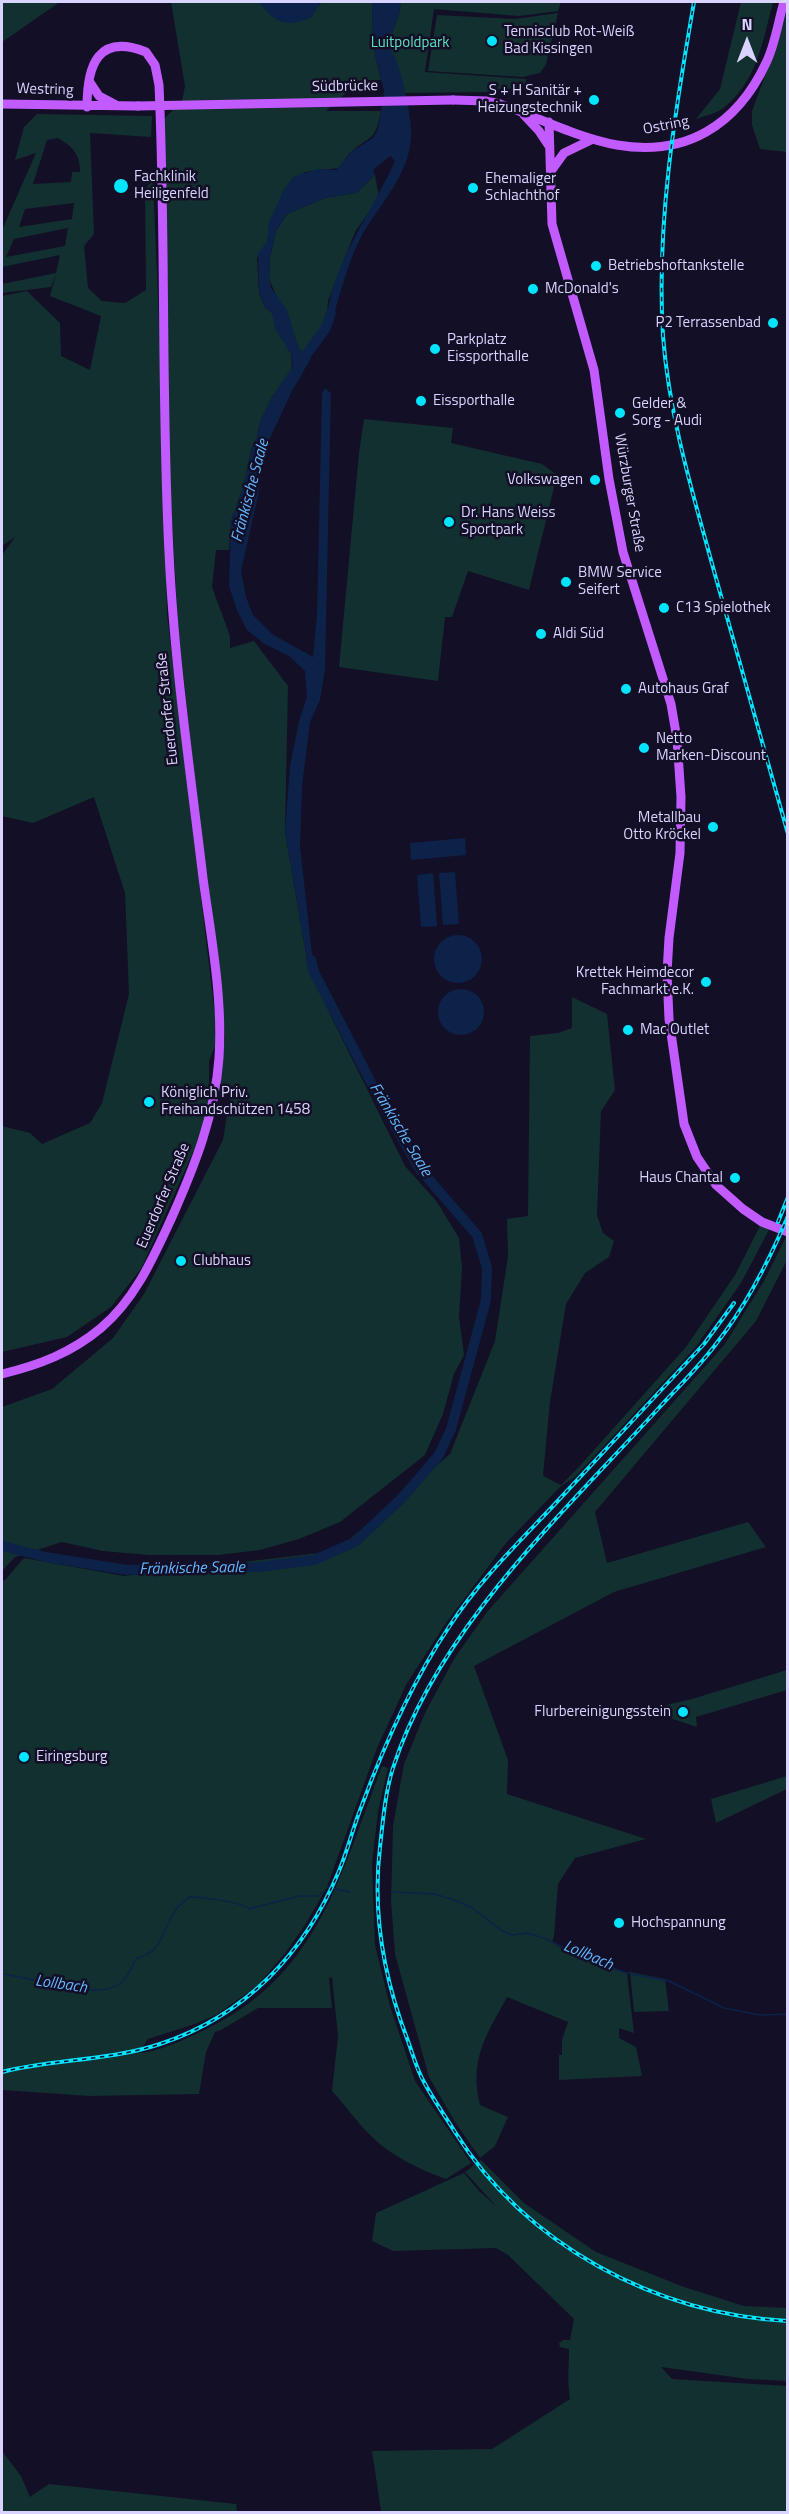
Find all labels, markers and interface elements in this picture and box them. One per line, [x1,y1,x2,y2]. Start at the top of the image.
north arrow [717,12,777,72]
text: N [741,12,753,36]
place label: Tennisclub Rot-Weiß Bad Kissingen [504,23,634,58]
park label: Luitpoldpark [371,34,449,52]
marker: Tennisclub Rot-Weiß Bad Kissingen [485,34,499,48]
street label: Südbrücke [312,77,378,97]
street label: Westring [16,80,74,100]
place label: S + H Sanitär + Heizungstechnik [478,82,582,117]
marker: S + H Sanitär + Heizungstechnik [587,93,601,107]
street label: Ostring [642,113,690,139]
place label: Fachklinik Heiligenfeld [134,168,209,203]
place label: Ehemaliger Schlachthof [485,170,559,205]
marker: Fachklinik Heiligenfeld [112,177,130,195]
marker: Ehemaliger Schlachthof [466,181,480,195]
place label: Betriebshoftankstelle [608,257,744,275]
marker: Betriebshoftankstelle [589,259,603,273]
place label: McDonald's [545,280,619,298]
marker: McDonald's [526,282,540,296]
place label: P2 Terrassenbad [655,314,761,332]
marker: P2 Terrassenbad [766,316,780,330]
place label: Parkplatz Eissporthalle [447,331,529,366]
marker: Parkplatz Eissporthalle [428,342,442,356]
place label: Eissporthalle [433,392,515,410]
marker: Eissporthalle [414,394,428,408]
place label: Gelder & Sorg - Audi [632,395,702,430]
marker: Gelder & Sorg - Audi [613,406,627,420]
street label: Würzburger Straße [610,432,648,554]
water label: Fränkische Saale [228,437,274,545]
place label: Volkswagen [507,471,583,489]
marker: Volkswagen [588,473,602,487]
place label: Dr. Hans Weiss Sportpark [461,504,555,539]
marker: Dr. Hans Weiss Sportpark [442,515,456,529]
place label: BMW Service Seifert [578,564,662,599]
marker: BMW Service Seifert [559,575,573,589]
place label: C13 Spielothek [676,599,771,617]
marker: C13 Spielothek [657,601,671,615]
place label: Aldi Süd [553,625,604,643]
marker: Aldi Süd [534,627,548,641]
street label: Euerdorfer Straße [153,652,183,766]
place label: Autohaus Graf [638,680,729,698]
marker: Autohaus Graf [619,682,633,696]
place label: Netto Marken-Discount [656,730,766,765]
marker: Netto Marken-Discount [637,741,651,755]
place label: Metallbau Otto Kröckel [623,809,701,844]
marker: Metallbau Otto Kröckel [706,820,720,834]
place label: Krettek Heimdecor Fachmarkt e.K. [576,964,694,999]
marker: Krettek Heimdecor Fachmarkt e.K. [699,975,713,989]
place label: Mac Outlet [640,1021,709,1039]
marker: Mac Outlet [621,1023,635,1037]
water label: Fränkische Saale [365,1080,435,1180]
place label: Königlich Priv. Freihandschützen 1458 [161,1084,310,1119]
marker: Königlich Priv. Freihandschützen 1458 [142,1095,156,1109]
street label: Euerdorfer Straße [134,1141,194,1251]
place label: Haus Chantal [639,1169,723,1187]
marker: Haus Chantal [728,1171,742,1185]
place label: Clubhaus [193,1252,251,1270]
marker: Clubhaus [174,1254,188,1268]
water label: Fränkische Saale [139,1558,245,1580]
place label: Flurbereinigungsstein [534,1703,671,1721]
marker: Flurbereinigungsstein [676,1705,690,1719]
place label: Eiringsburg [36,1748,107,1766]
marker: Eiringsburg [17,1750,31,1764]
place label: Hochspannung [631,1914,726,1932]
marker: Hochspannung [612,1916,626,1930]
water label: Lollbach [560,1937,616,1975]
water label: Lollbach [34,1972,88,1998]

